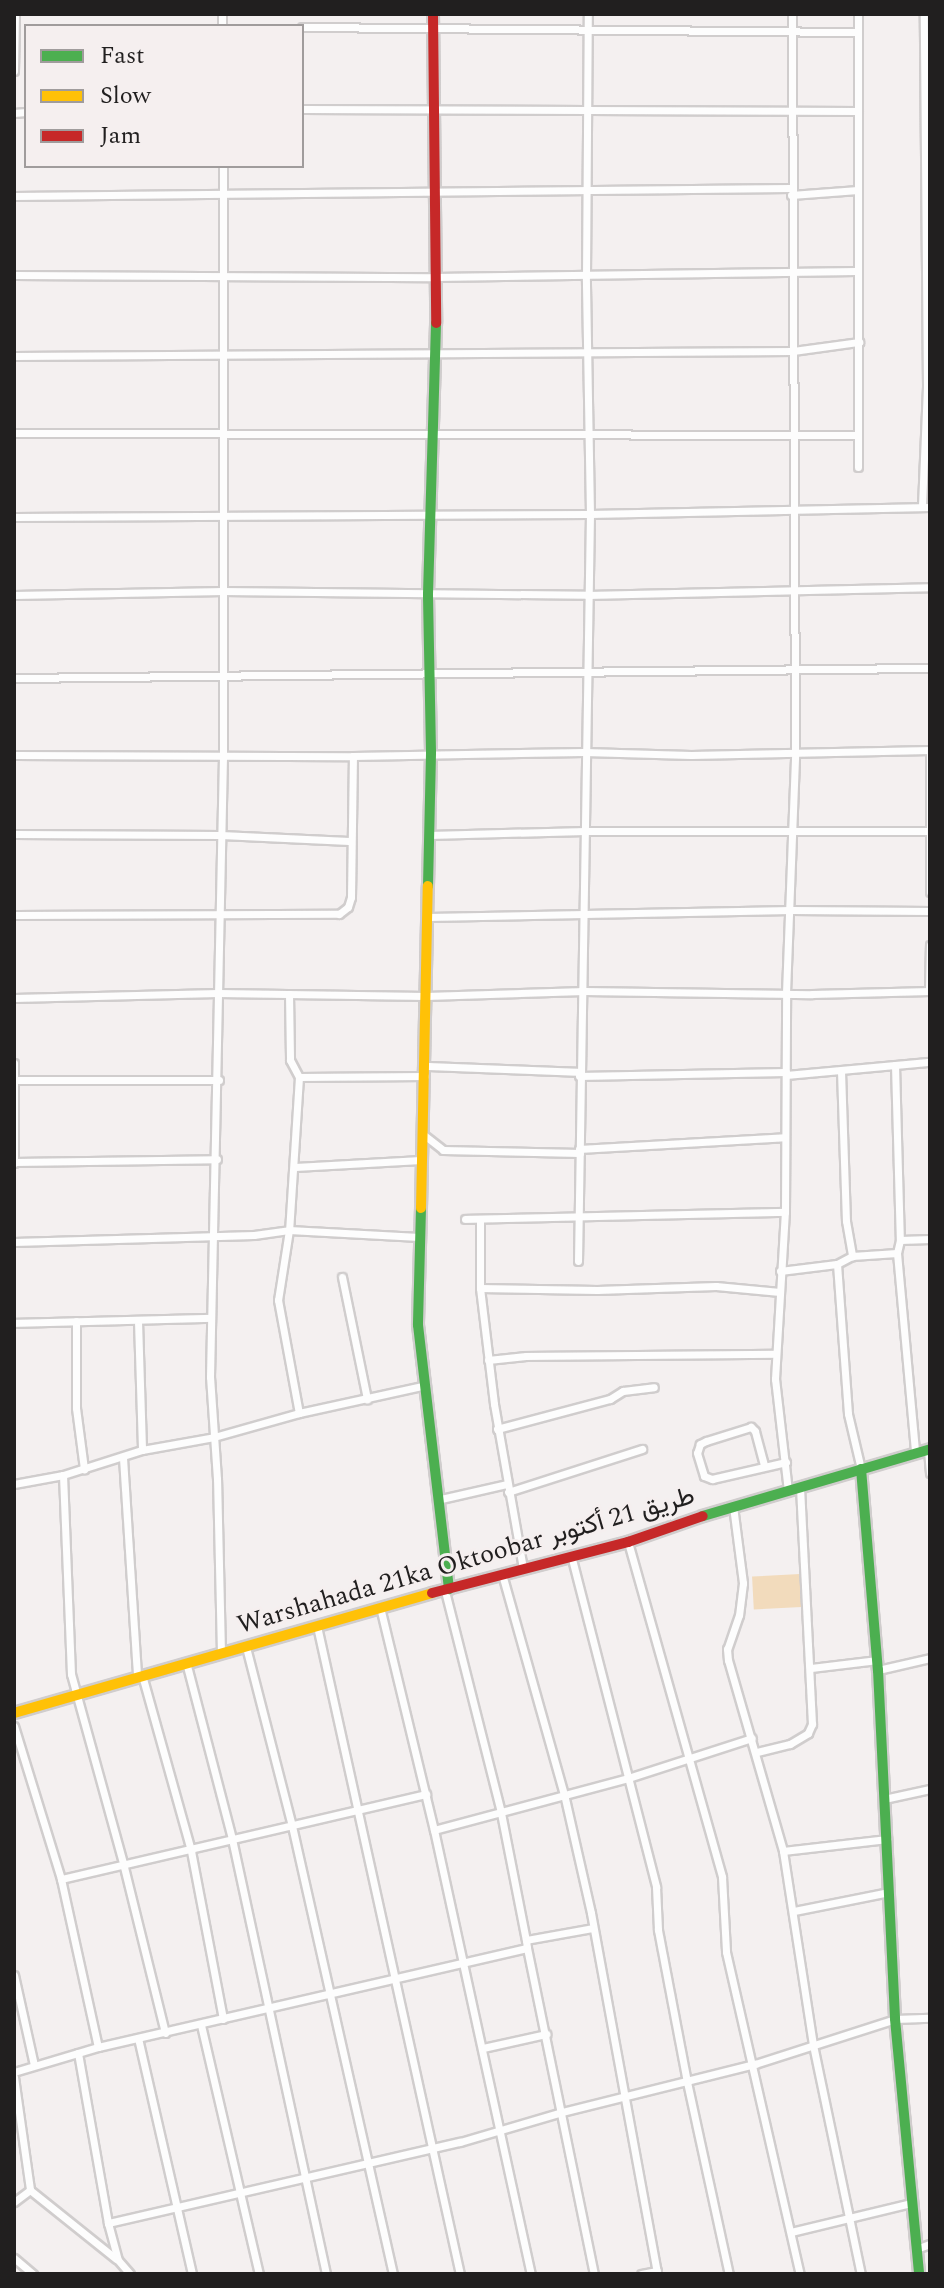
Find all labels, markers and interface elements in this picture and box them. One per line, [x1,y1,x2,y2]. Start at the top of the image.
legend [24,24,304,168]
text: Fast [100,38,145,74]
text: Slow [100,78,151,114]
text: Jam [100,118,141,154]
street label: Warshahada 21ka Oktoobar طريق 21 أكتوبر [234,1481,698,1641]

